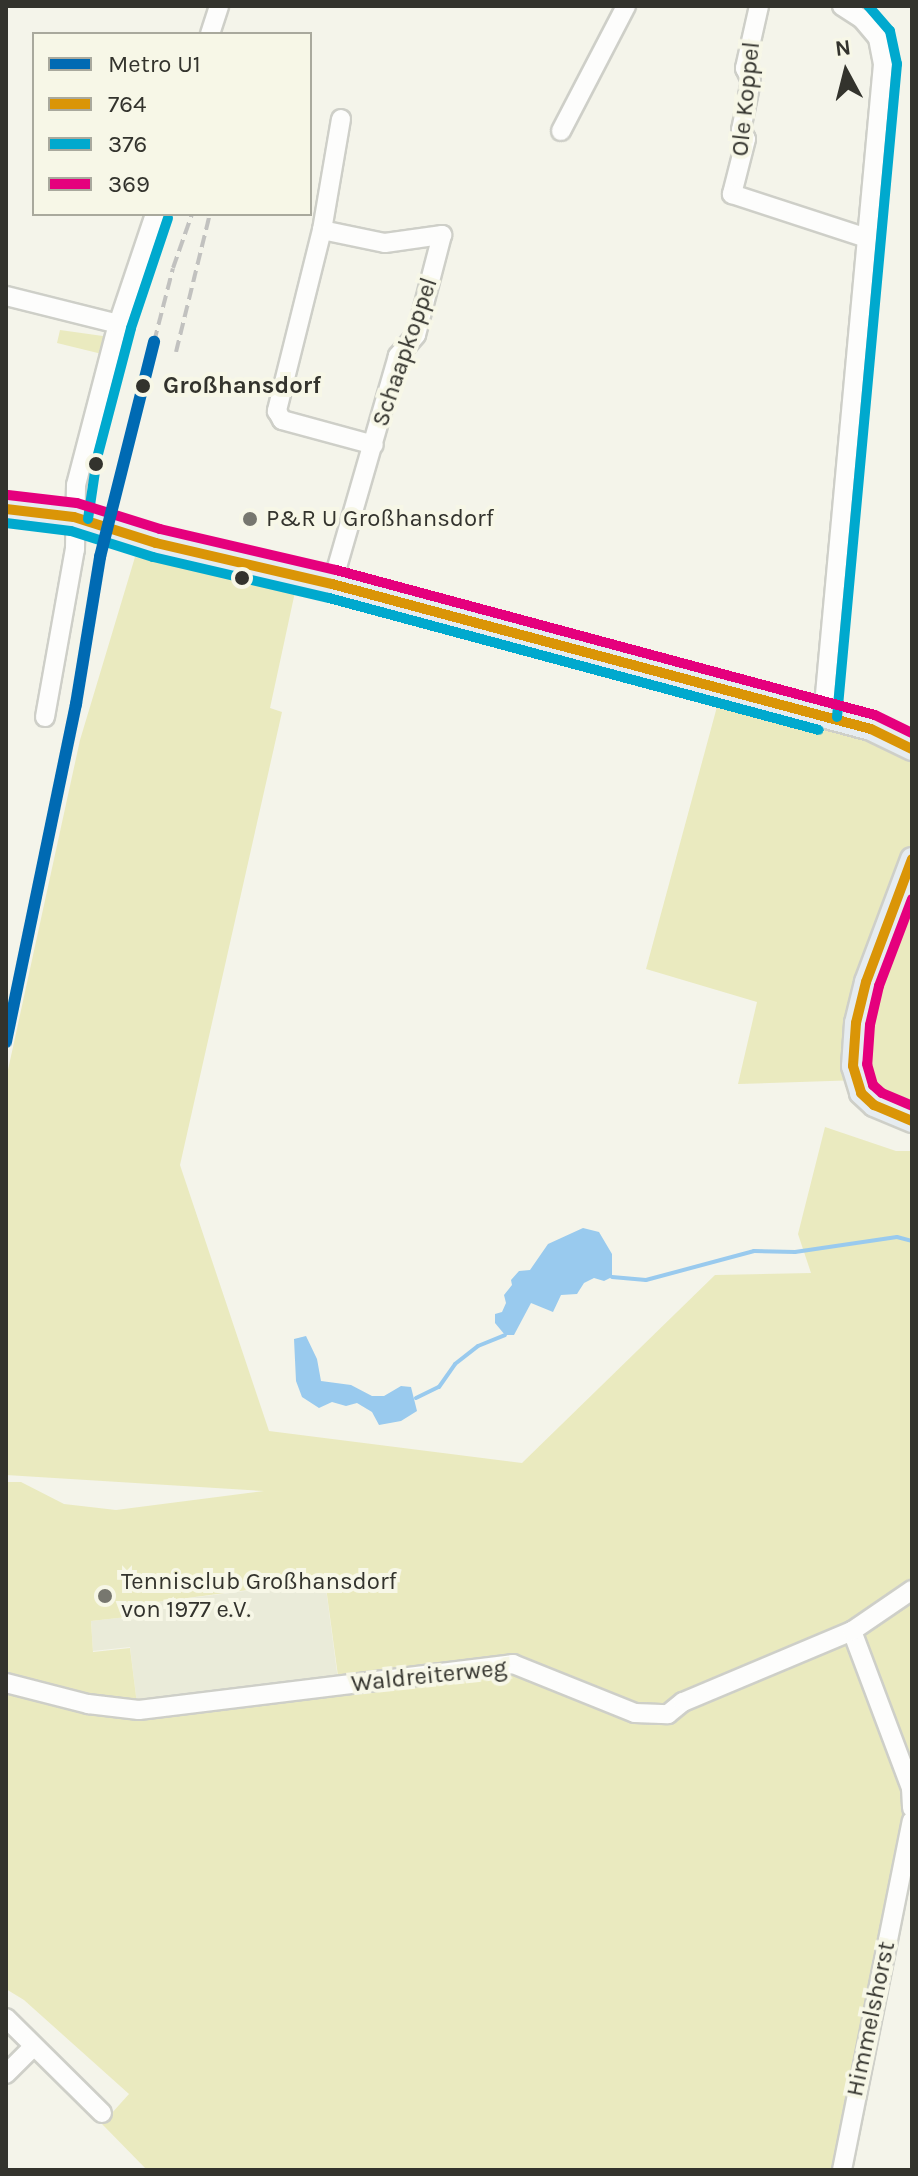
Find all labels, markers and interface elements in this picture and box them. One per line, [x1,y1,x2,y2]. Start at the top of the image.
legend [32,32,312,216]
north arrow [806,32,886,112]
text: N [834,34,852,62]
street label: Ole Koppel [726,40,766,158]
text: Metro U1 [108,50,201,78]
text: 764 [108,90,146,118]
text: 376 [108,130,147,158]
text: 369 [108,170,150,198]
street label: Schaapkoppel [366,274,444,430]
place label: Großhansdorf [163,372,321,400]
marker: Großhansdorf [130,373,156,399]
unlabelled marker [88,456,104,472]
place label: P&R U Großhansdorf [266,505,494,533]
marker: P&R U Großhansdorf [241,510,259,528]
unlabelled marker [234,570,250,586]
place label: Tennisclub Großhansdorf von 1977 e.V. [121,1568,397,1624]
marker: Tennisclub Großhansdorf von 1977 e.V. [96,1587,114,1605]
street label: Waldreiterweg [350,1654,508,1698]
street label: Himmelshorst [841,1939,901,2099]

